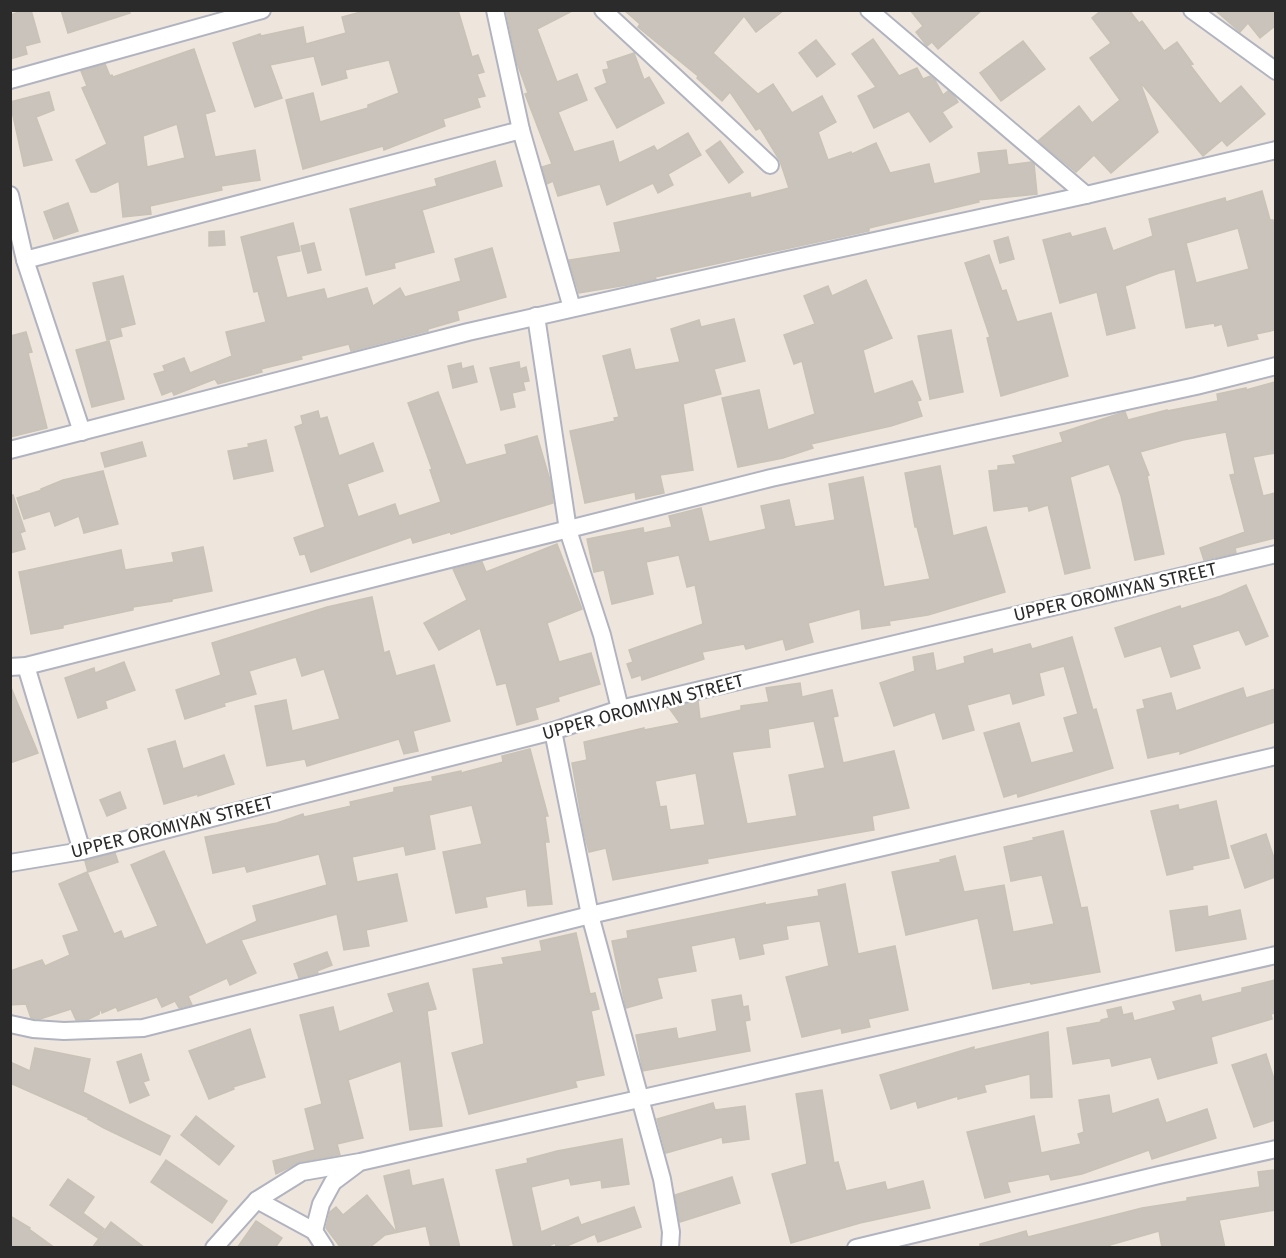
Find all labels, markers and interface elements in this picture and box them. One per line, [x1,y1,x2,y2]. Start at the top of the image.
street label: UPPER OROMIYAN STREET [1011,558,1219,626]
street label: UPPER OROMIYAN STREET [540,669,747,744]
street label: UPPER OROMIYAN STREET [69,791,276,863]

